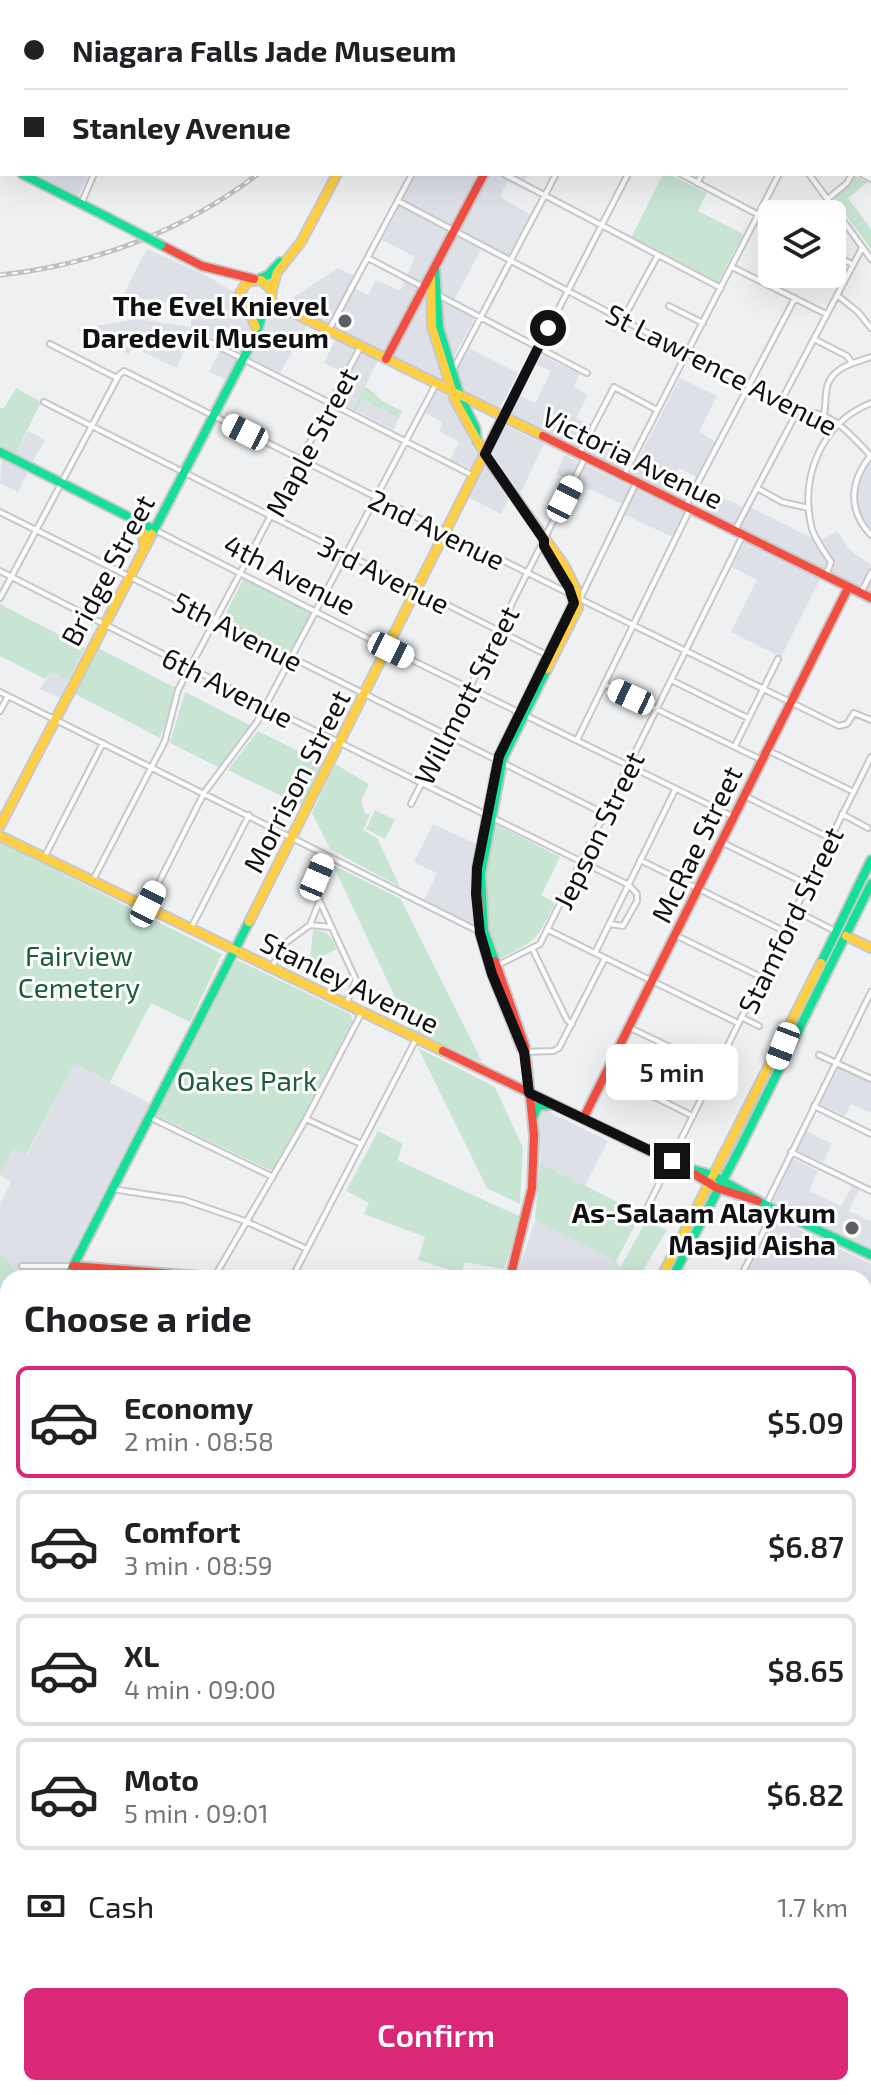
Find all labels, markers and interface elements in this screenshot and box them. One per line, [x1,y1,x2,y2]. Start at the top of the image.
text: Niagara Falls Jade Museum [72,32,456,68]
text: Stanley Avenue [72,109,291,145]
map controls [758,200,846,288]
button: layers [758,200,846,288]
place label: The Evel Knievel Daredevil Museum [82,288,330,354]
street label: St Lawrence Avenue [601,296,843,442]
route start [530,310,566,346]
marker: The Evel Knievel Daredevil Museum [336,312,354,330]
street label: Maple Street [258,362,364,522]
street label: Victoria Avenue [537,398,729,516]
car [218,410,272,454]
car [543,472,587,526]
street label: 2nd Avenue [363,481,511,577]
street label: Bridge Street [53,489,161,651]
street label: 4th Avenue [218,526,362,622]
street label: 3rd Avenue [313,528,455,620]
street label: 5th Avenue [167,584,309,678]
street label: Willmott Street [406,600,526,790]
car [364,629,418,671]
street label: 6th Avenue [157,640,299,734]
car [604,676,658,718]
street label: Morrison Street [235,684,357,878]
street label: Jepson Street [545,746,651,914]
street label: McRae Street [643,760,749,928]
street label: Stamford Street [730,821,850,1019]
car [297,850,337,904]
car [126,877,170,931]
street label: Stanley Avenue [255,924,445,1040]
park label: Fairview Cemetery [18,938,140,1004]
car [763,1019,803,1073]
callout: 5 min [606,1045,738,1101]
text: 5 min [639,1056,705,1087]
park label: Oakes Park [177,1063,317,1097]
route end [654,1143,690,1179]
place label: As-Salaam Alaykum Masjid Aisha [572,1195,836,1261]
marker: As-Salaam Alaykum Masjid Aisha [843,1219,861,1237]
text: Choose a ride [24,1296,252,1339]
icon: car [28,1386,100,1458]
text: Economy [124,1389,253,1425]
text: $5.09 [767,1404,844,1440]
text: 2 min · 08:58 [124,1425,274,1456]
icon: car [28,1510,100,1582]
text: Comfort [124,1513,241,1549]
text: $6.87 [768,1528,844,1564]
text: 3 min · 08:59 [124,1549,273,1580]
icon: car [28,1634,100,1706]
text: XL [124,1637,159,1673]
text: $8.65 [767,1652,844,1688]
text: 4 min · 09:00 [124,1673,276,1704]
icon: car [28,1758,100,1830]
text: Moto [124,1761,199,1797]
text: $6.82 [767,1776,844,1812]
text: 5 min · 09:01 [124,1797,269,1828]
icon: cash [24,1884,68,1928]
text: Cash [88,1888,154,1924]
text: 1.7 km [778,1891,848,1922]
button: Confirm [24,1988,848,2080]

